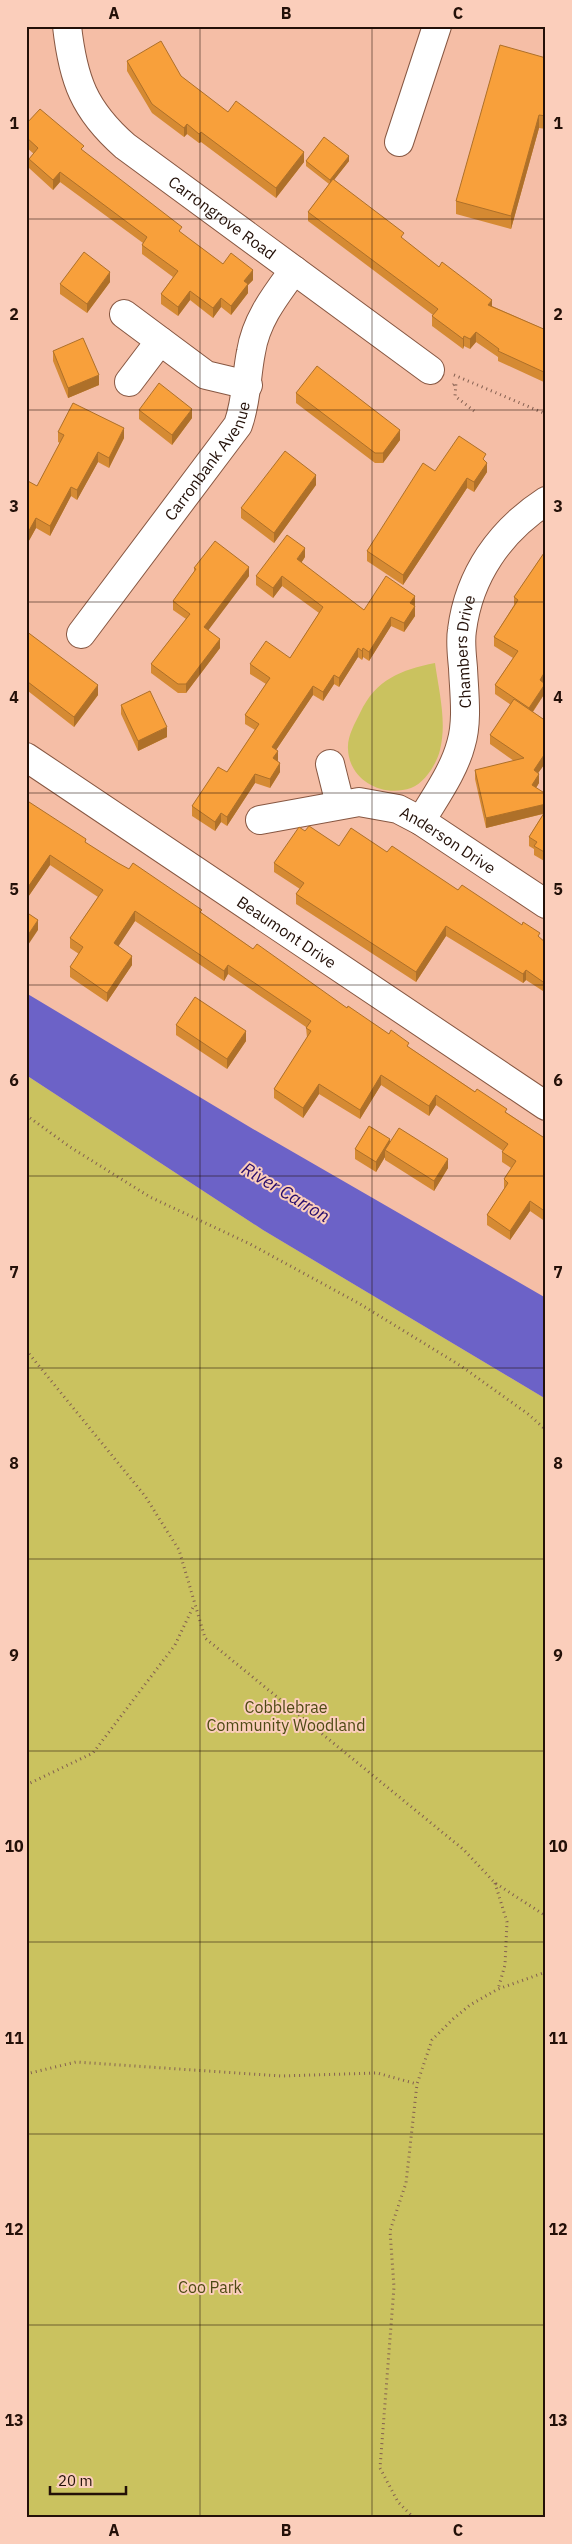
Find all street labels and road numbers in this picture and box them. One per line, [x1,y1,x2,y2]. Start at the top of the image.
street label: Carrongrove Road [165,171,280,264]
street label: Carronbank Avenue [160,400,254,524]
street label: Chambers Drive [451,592,480,709]
street label: Anderson Drive [397,802,500,878]
street label: Beaumont Drive [233,891,340,973]

